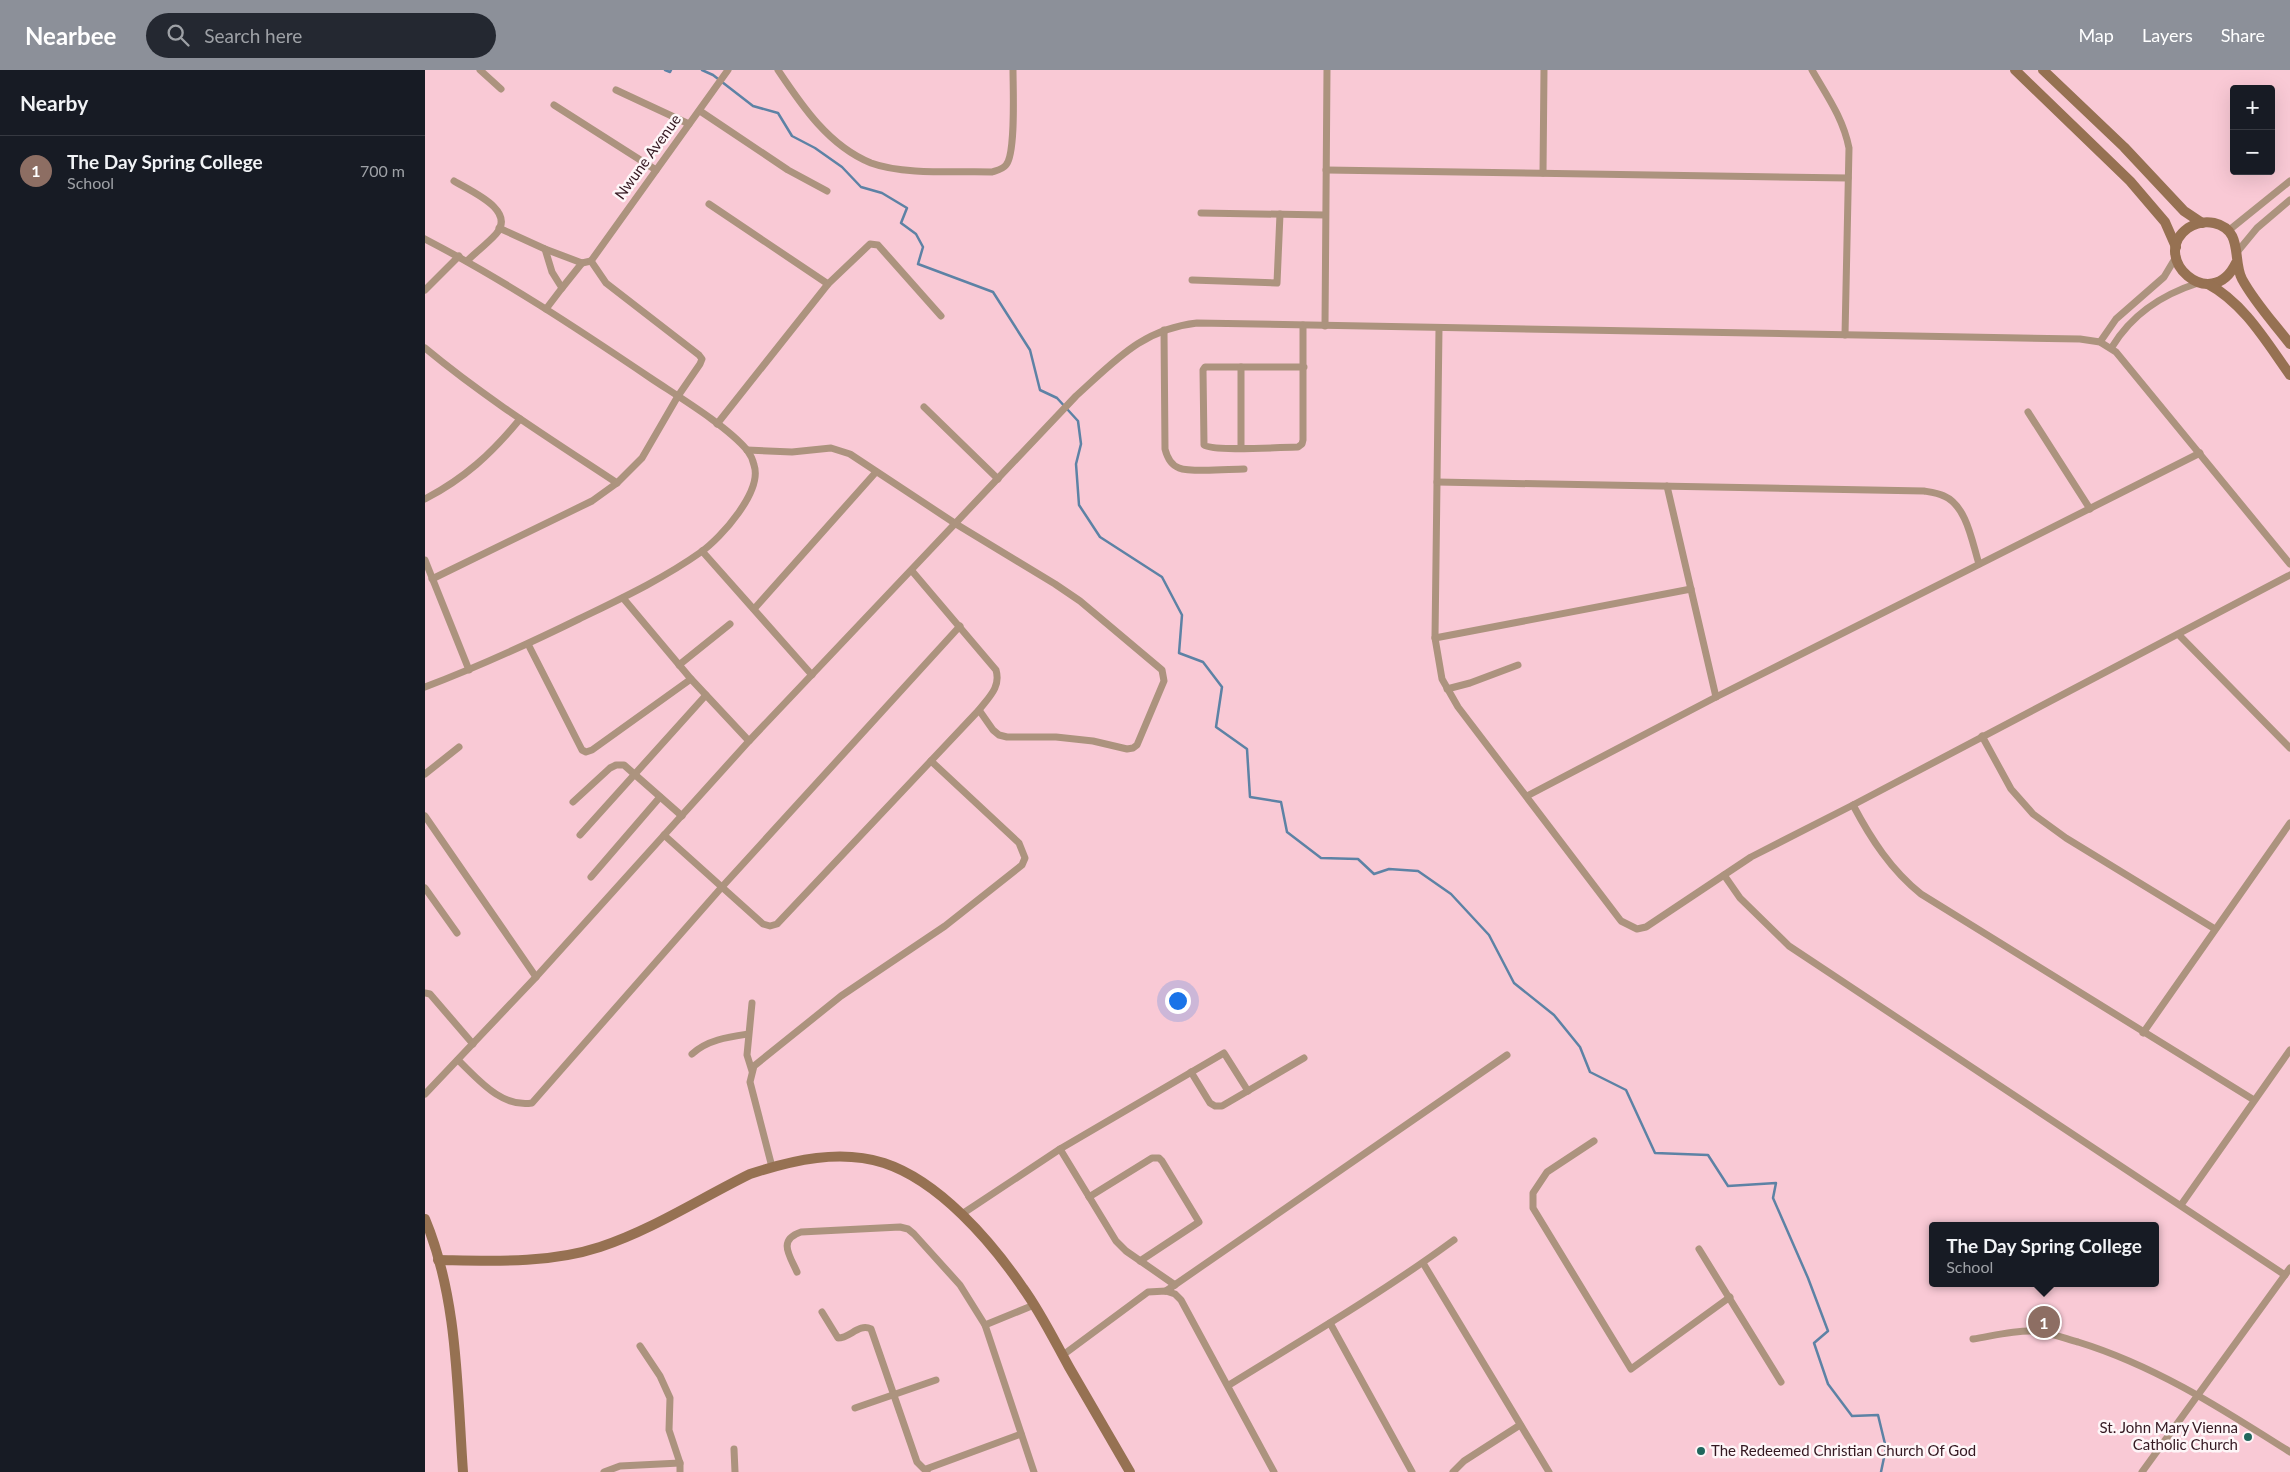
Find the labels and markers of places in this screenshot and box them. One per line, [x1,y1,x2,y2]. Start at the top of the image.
pin: 1 [2028,1303,2060,1341]
place label: St. John Mary Vienna Catholic Church [2100,1418,2238,1453]
marker: St. John Mary Vienna Catholic Church [2242,1431,2254,1443]
place label: The Redeemed Christian Church Of God [1711,1441,1976,1459]
marker: The Redeemed Christian Church Of God [1695,1445,1707,1457]

